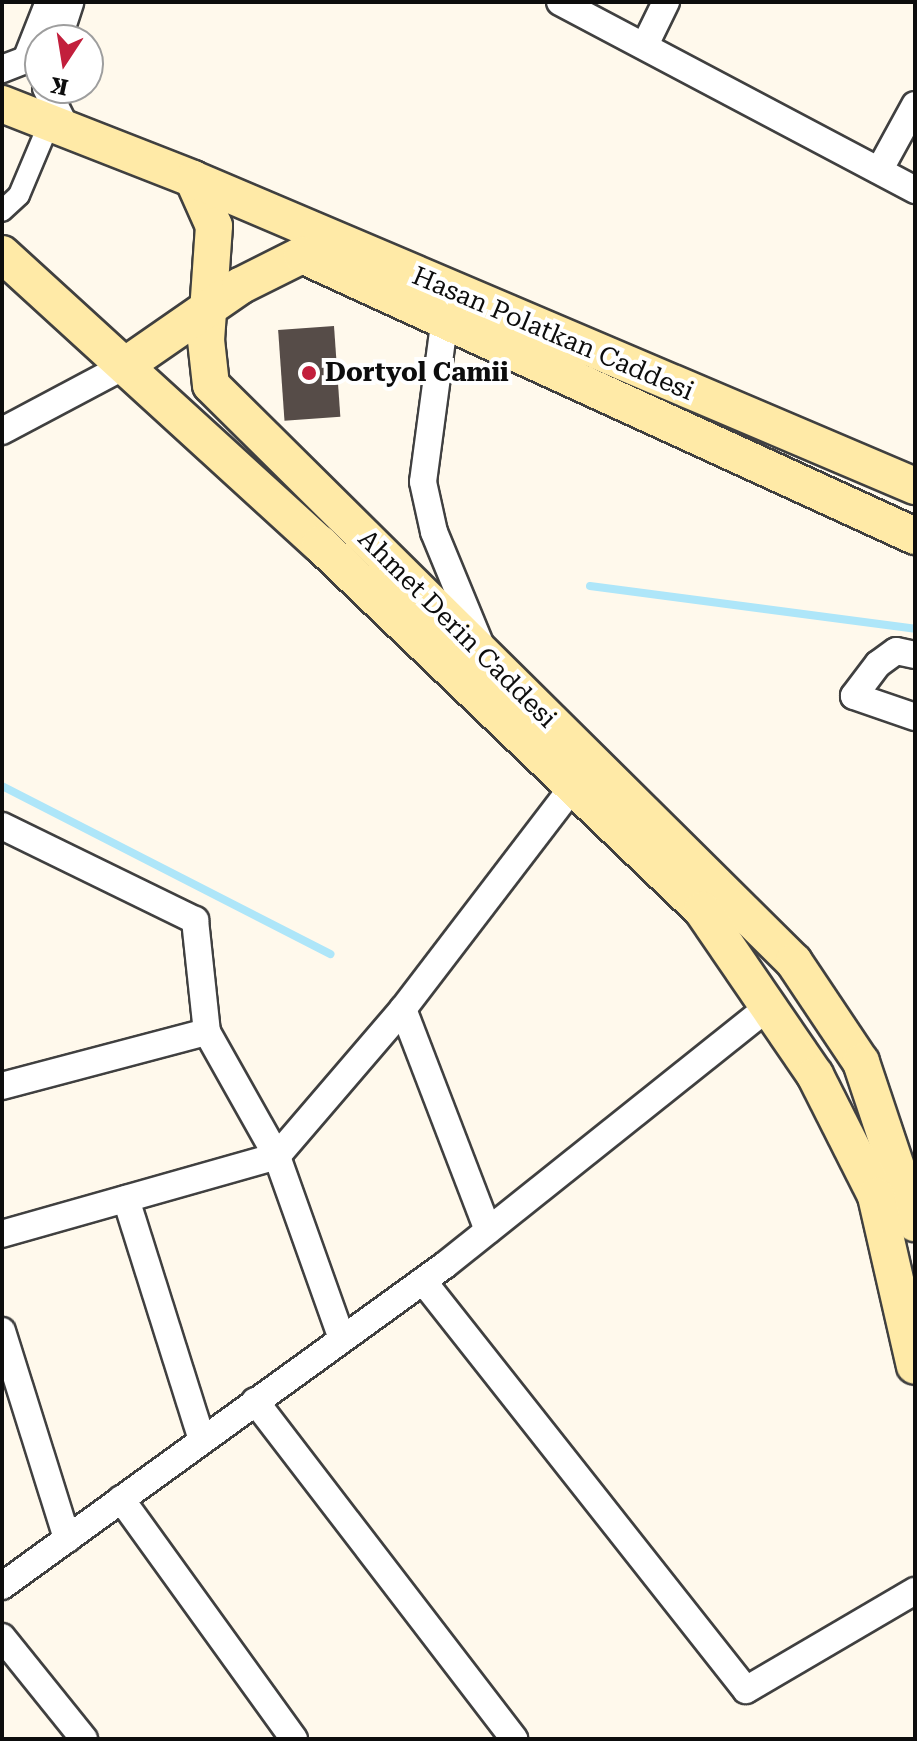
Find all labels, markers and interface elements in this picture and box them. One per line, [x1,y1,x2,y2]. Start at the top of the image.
north arrow [24,24,104,104]
text: K [48,72,70,100]
street label: Hasan Polatkan Caddesi [408,261,698,407]
place label: Dortyol Camii [325,357,509,389]
marker: Dortyol Camii [300,364,318,382]
street label: Ahmet Derin Caddesi [352,524,562,734]

